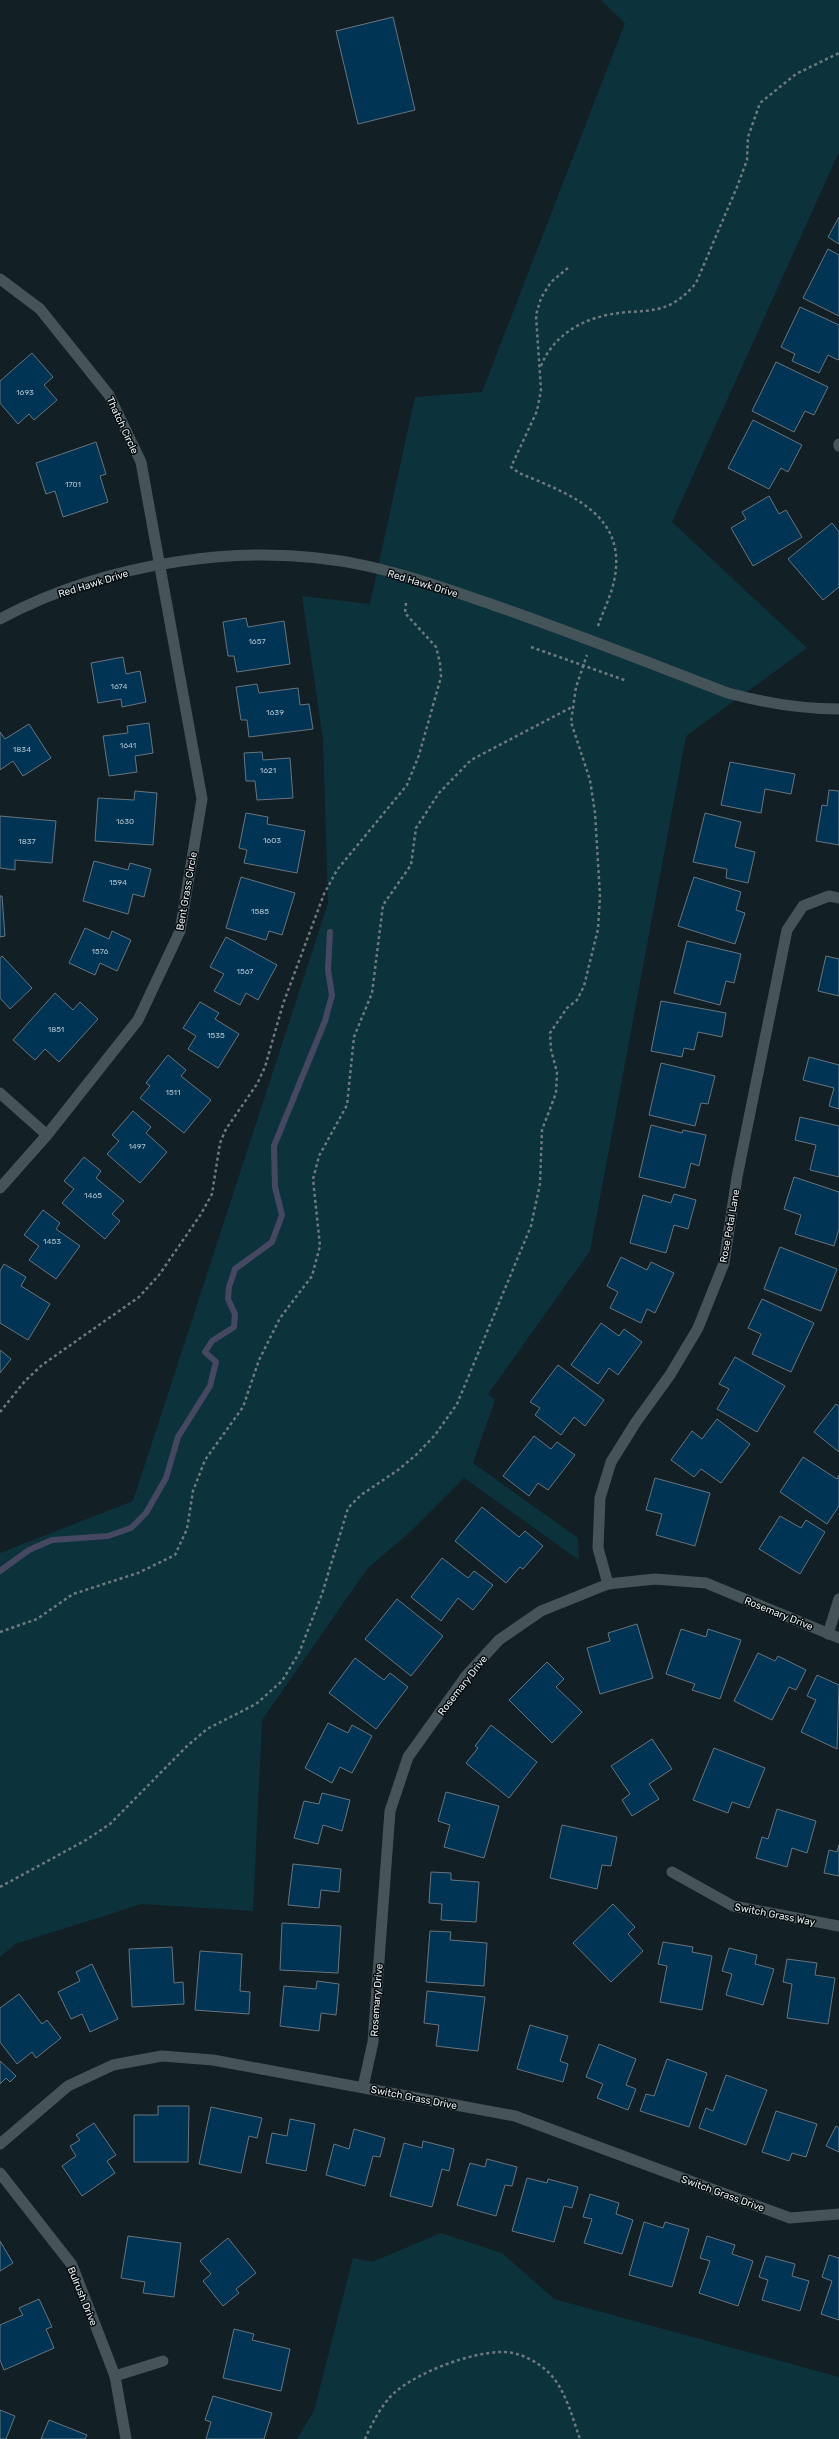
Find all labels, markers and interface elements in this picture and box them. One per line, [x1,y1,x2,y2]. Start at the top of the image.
house number: 1693 [16,388,34,397]
street label: Thatch Circle [104,395,141,456]
house number: 1701 [65,480,81,489]
street label: Red Hawk Drive [57,567,130,600]
street label: Red Hawk Drive [386,568,460,600]
house number: 1657 [248,637,266,646]
house number: 1674 [111,682,127,691]
house number: 1639 [266,708,284,717]
house number: 1641 [120,741,136,750]
house number: 1834 [13,745,31,754]
house number: 1621 [260,766,276,775]
house number: 1630 [116,817,134,826]
house number: 1603 [263,836,281,845]
house number: 1837 [18,837,36,846]
street label: Bent Grass Circle [174,851,200,931]
house number: 1594 [109,878,127,887]
house number: 1585 [251,907,269,916]
house number: 1576 [92,947,109,956]
house number: 1567 [237,967,253,976]
house number: 1851 [48,1025,64,1034]
house number: 1535 [207,1031,225,1040]
house number: 1511 [166,1088,180,1097]
house number: 1497 [128,1142,146,1151]
street label: Rose Petal Lane [718,1188,742,1264]
house number: 1465 [84,1191,102,1200]
house number: 1453 [43,1237,61,1246]
street label: Rosemary Drive [743,1595,815,1633]
street label: Rosemary Drive [436,1653,490,1718]
street label: Switch Grass Way [733,1901,817,1929]
street label: Rosemary Drive [368,1963,386,2037]
street label: Switch Grass Drive [370,2084,458,2112]
street label: Switch Grass Drive [680,2173,766,2215]
street label: Bulrush Drive [65,2265,100,2328]

